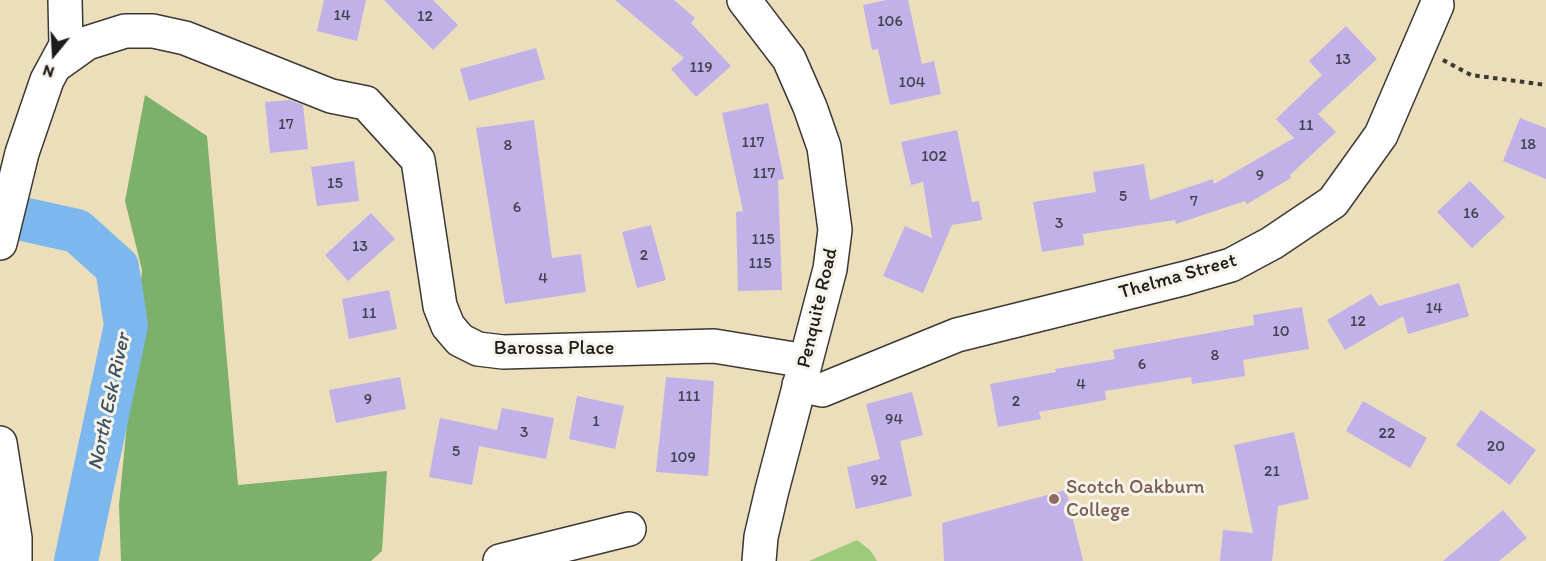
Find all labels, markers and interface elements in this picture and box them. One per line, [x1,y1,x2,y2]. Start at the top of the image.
house number: 14 [333,6,351,26]
house number: 12 [417,7,433,27]
house number: 106 [877,12,903,32]
north arrow [24,24,84,84]
house number: 13 [1335,50,1351,70]
house number: 119 [689,58,713,78]
text: N [40,61,56,82]
house number: 104 [899,73,925,93]
house number: 17 [278,115,294,135]
house number: 11 [1299,116,1313,136]
house number: 117 [742,133,764,153]
house number: 18 [1520,135,1536,155]
house number: 8 [504,136,512,156]
house number: 102 [921,147,947,167]
house number: 117 [753,164,775,184]
house number: 9 [1256,166,1264,186]
house number: 15 [327,174,343,194]
house number: 5 [1119,187,1127,207]
house number: 7 [1190,192,1198,212]
house number: 6 [513,198,521,218]
house number: 16 [1463,204,1479,224]
house number: 3 [1055,214,1063,234]
house number: 115 [751,230,775,250]
house number: 13 [352,237,368,257]
house number: 2 [640,246,648,266]
street label: Penquite Road [793,246,843,370]
street label: Thelma Street [1116,249,1240,305]
house number: 115 [748,254,772,274]
house number: 4 [538,269,548,289]
house number: 14 [1425,299,1443,319]
house number: 11 [362,304,376,324]
house number: 12 [1350,312,1366,332]
house number: 10 [1272,322,1290,342]
water label: North Esk River [83,331,137,473]
street label: Barossa Place [494,337,614,361]
house number: 8 [1211,346,1219,366]
house number: 6 [1138,355,1146,375]
house number: 4 [1076,375,1086,395]
house number: 111 [678,387,700,407]
house number: 9 [364,390,372,410]
house number: 2 [1012,392,1020,412]
house number: 94 [885,410,903,430]
house number: 1 [592,412,600,432]
house number: 3 [520,423,528,443]
house number: 22 [1379,424,1395,444]
house number: 20 [1487,437,1505,457]
house number: 5 [452,442,460,462]
house number: 109 [670,448,696,468]
house number: 21 [1264,462,1280,482]
house number: 92 [871,471,887,491]
place label: Scotch Oakburn College [1066,476,1205,523]
marker: Scotch Oakburn College [1047,492,1061,506]

